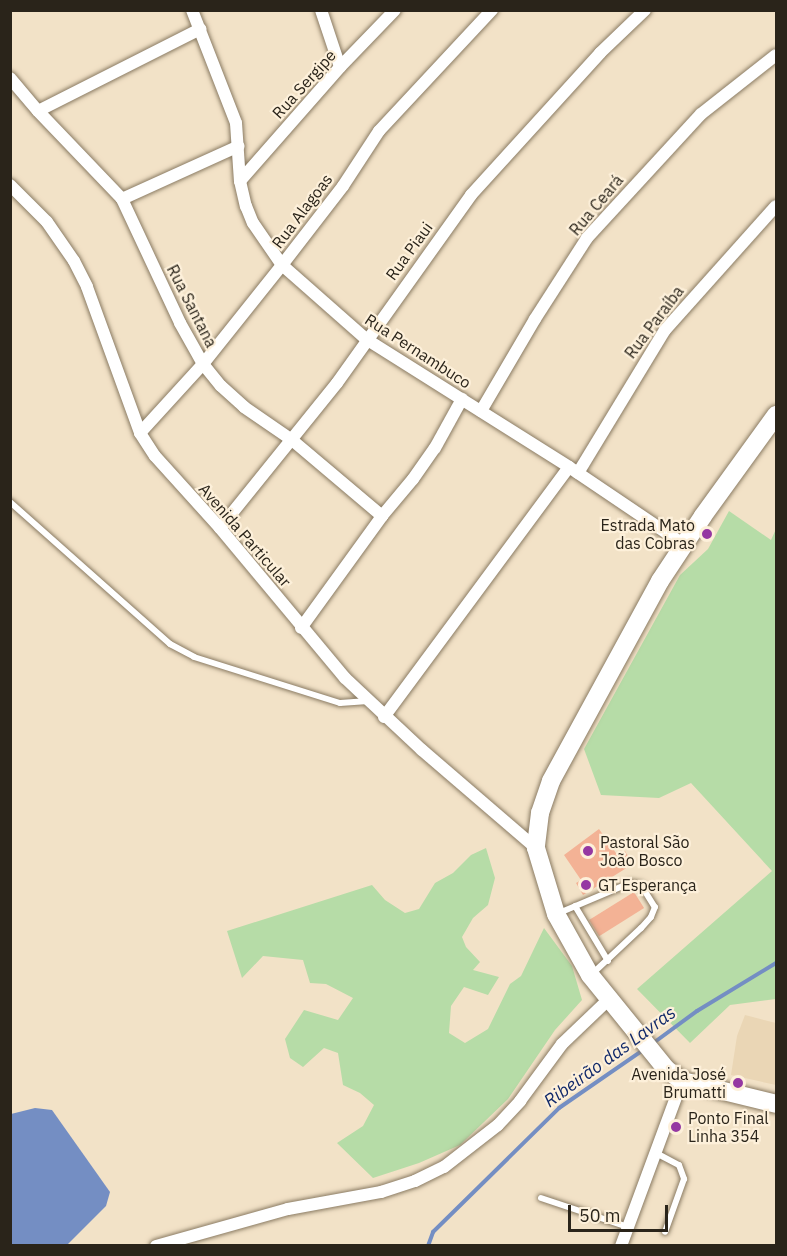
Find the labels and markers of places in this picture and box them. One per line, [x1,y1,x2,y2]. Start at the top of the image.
place label: Estrada Mato das Cobras [600,515,695,553]
marker: Estrada Mato das Cobras [700,527,714,541]
place label: Pastoral São João Bosco [600,832,690,870]
marker: Pastoral São João Bosco [581,844,595,858]
place label: GT Esperança [598,875,697,895]
marker: GT Esperança [579,878,593,892]
place label: Avenida José Brumatti [631,1064,726,1102]
marker: Avenida José Brumatti [731,1076,745,1090]
place label: Ponto Final Linha 354 [688,1108,769,1146]
marker: Ponto Final Linha 354 [669,1120,683,1134]

